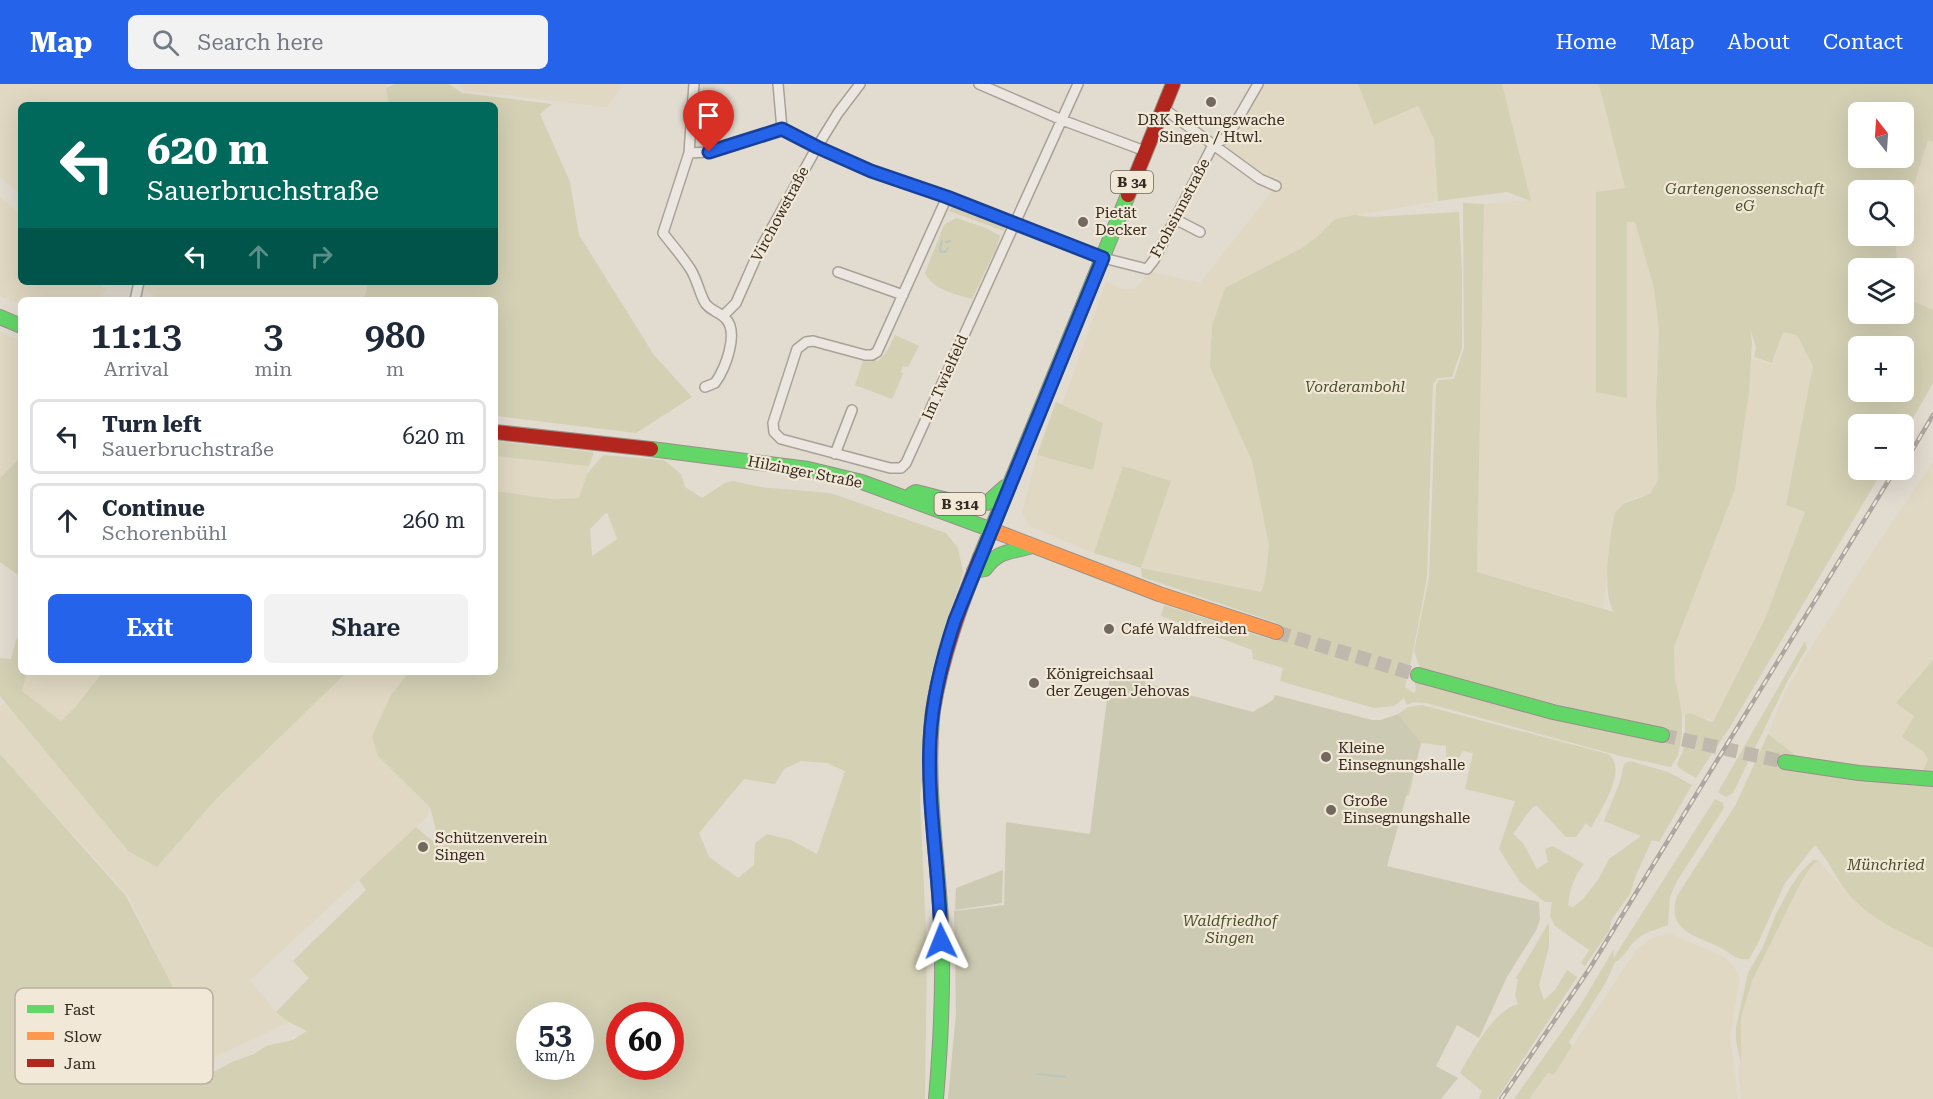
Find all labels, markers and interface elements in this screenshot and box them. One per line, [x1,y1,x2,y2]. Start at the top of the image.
search box [128,15,548,69]
text: Map [30,26,92,59]
icon: search [149,26,182,59]
text: Search here [197,30,323,55]
text: Home [1556,30,1617,54]
text: Map [1650,30,1695,54]
text: About [1728,30,1790,54]
text: Contact [1823,30,1903,54]
pin [683,90,734,152]
marker: DRK Rettungswache Singen / Htwl. [1204,95,1218,109]
icon: arrive [692,99,725,132]
north arrow [1848,102,1914,168]
map controls [1848,102,1914,480]
place label: DRK Rettungswache Singen / Htwl. [1137,111,1285,146]
text: 620 m [147,125,269,174]
icon: left [48,126,126,204]
street label: Frohsinnstraße [1146,155,1214,261]
street label: Virchowstraße [747,163,813,265]
road number: B 34 [1111,171,1153,193]
text: Sauerbruchstraße [147,175,379,207]
park label: Gartengenossenschaft eG [1665,180,1825,215]
button: search [1848,180,1914,246]
place label: Pietät Decker [1095,204,1147,239]
marker: Pietät Decker [1076,215,1090,229]
icon: left [179,240,212,273]
icon: ahead [242,240,275,273]
icon: right [305,240,338,273]
button: layers [1848,258,1914,324]
text: 11:13 [91,315,182,357]
text: 3 [263,315,283,357]
text: 980 [365,315,425,357]
street label: Im Twielfeld [918,331,972,422]
button: + [1848,336,1914,402]
text: Arrival [104,357,169,381]
text: min [255,357,292,381]
text: m [386,357,404,381]
park label: Vorderambohl [1305,378,1405,396]
text: Turn left [102,412,202,437]
button: − [1848,414,1914,480]
icon: left [51,420,84,453]
text: 620 m [402,424,465,449]
text: Sauerbruchstraße [102,437,274,461]
street label: Hilzinger Straße [746,452,864,492]
road number: B 314 [934,493,986,515]
text: Continue [102,496,205,521]
icon: ahead [51,504,84,537]
text: 260 m [402,508,465,533]
text: Schorenbühl [102,521,227,545]
button: Exit [48,594,252,663]
button: Share [264,594,468,663]
place label: Café Waldfreiden [1121,620,1247,638]
marker: Café Waldfreiden [1102,622,1116,636]
place label: Königreichsaal der Zeugen Jehovas [1046,665,1189,700]
marker: Königreichsaal der Zeugen Jehovas [1027,676,1041,690]
place label: Kleine Einsegnungshalle [1338,739,1465,774]
marker: Kleine Einsegnungshalle [1319,750,1333,764]
place label: Große Einsegnungshalle [1343,792,1470,827]
marker: Große Einsegnungshalle [1324,803,1338,817]
place label: Schützenverein Singen [435,829,548,864]
marker: Schützenverein Singen [416,840,430,854]
park label: Münchried [1846,856,1925,874]
position arrow [909,909,973,973]
park label: Waldfriedhof Singen [1183,912,1279,947]
legend [15,988,213,1084]
text: Fast [64,1000,95,1019]
speed limit sign: 60 [606,1002,684,1080]
text: 53 [538,1016,572,1051]
text: Slow [64,1027,102,1046]
text: km/h [535,1047,575,1065]
text: Jam [64,1054,96,1073]

